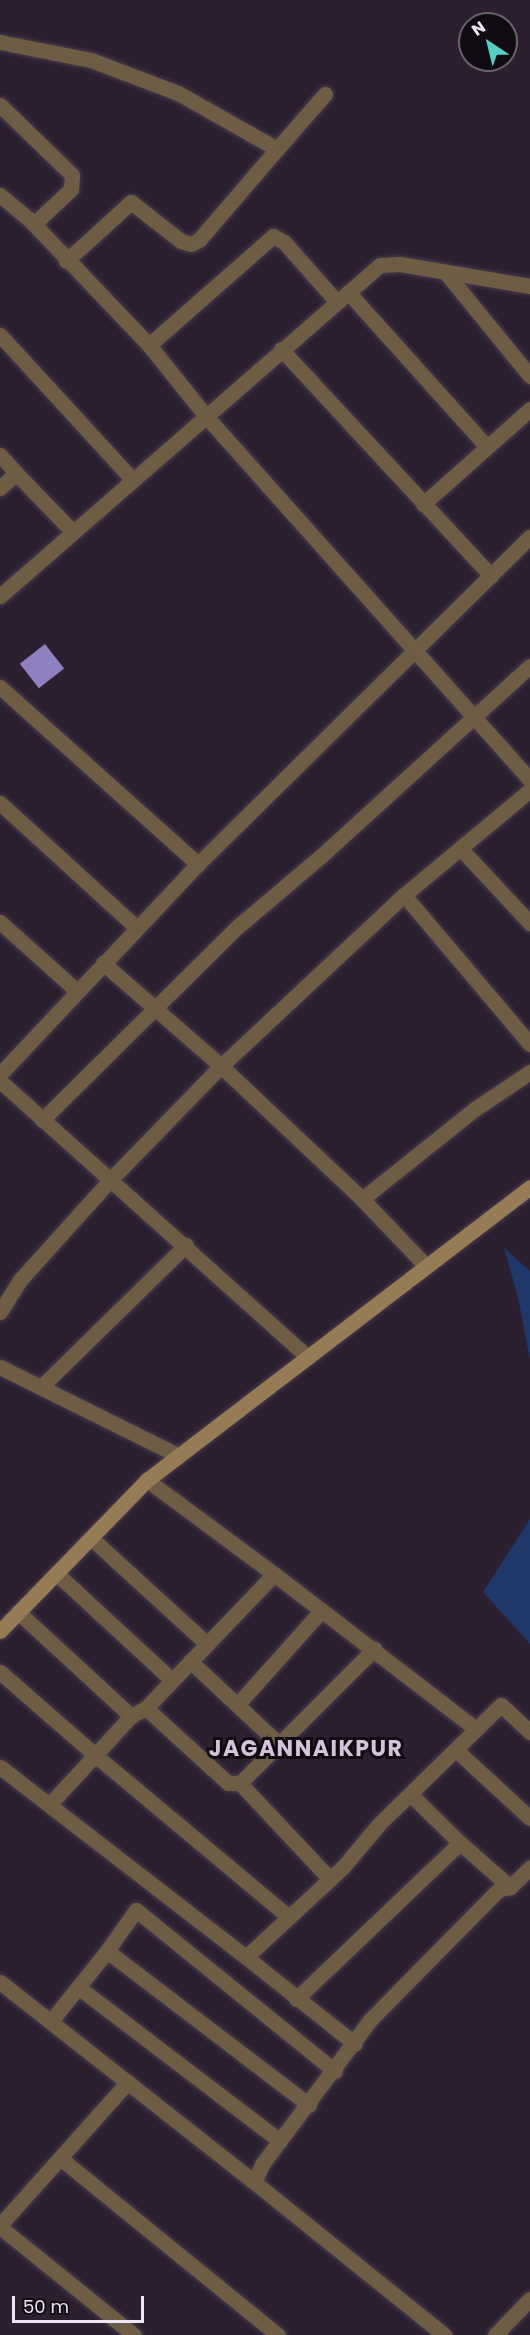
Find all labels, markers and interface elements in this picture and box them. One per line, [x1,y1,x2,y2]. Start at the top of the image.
north arrow [458,12,518,72]
text: N [467,16,490,41]
district label: JAGANNAIKPUR [209,1736,403,1762]
scale bar [15,2284,147,2322]
text: 50 m [23,2294,69,2319]

